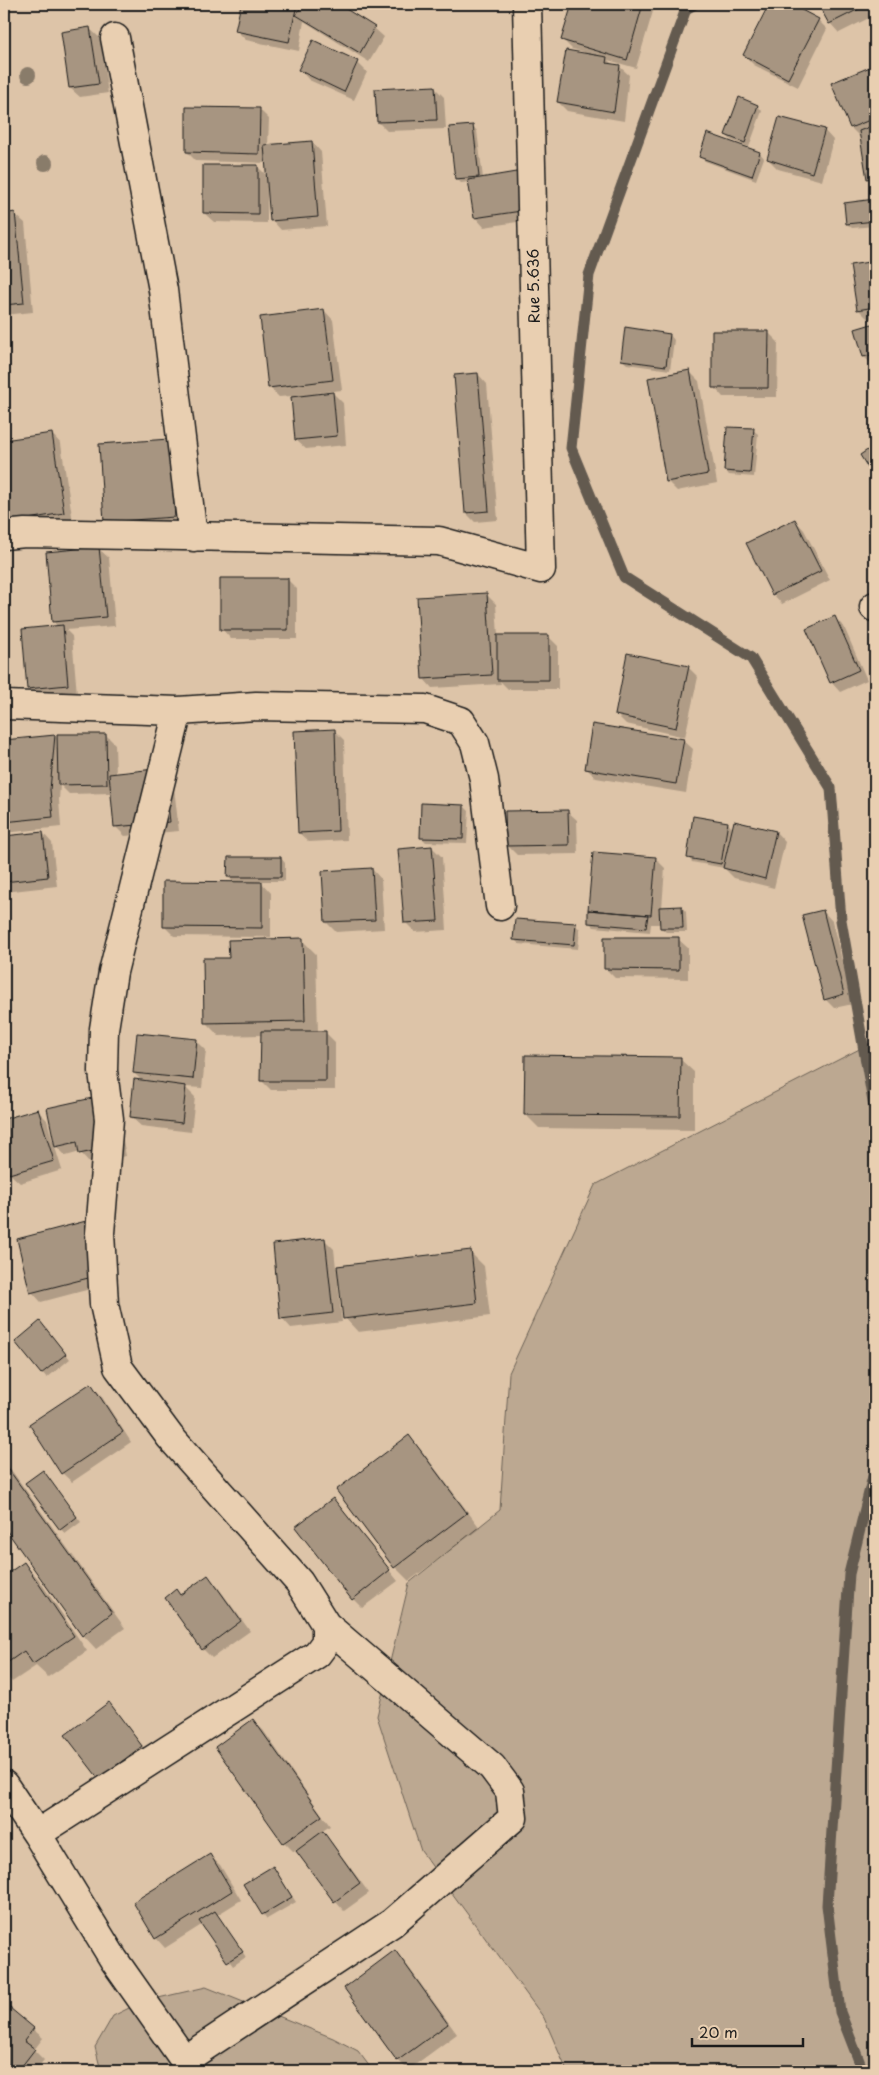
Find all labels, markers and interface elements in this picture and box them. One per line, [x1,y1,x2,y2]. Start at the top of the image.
street label: Rue 5.636 [520,249,545,324]
scale bar [692,2015,803,2047]
text: 20 m [699,2020,738,2043]

